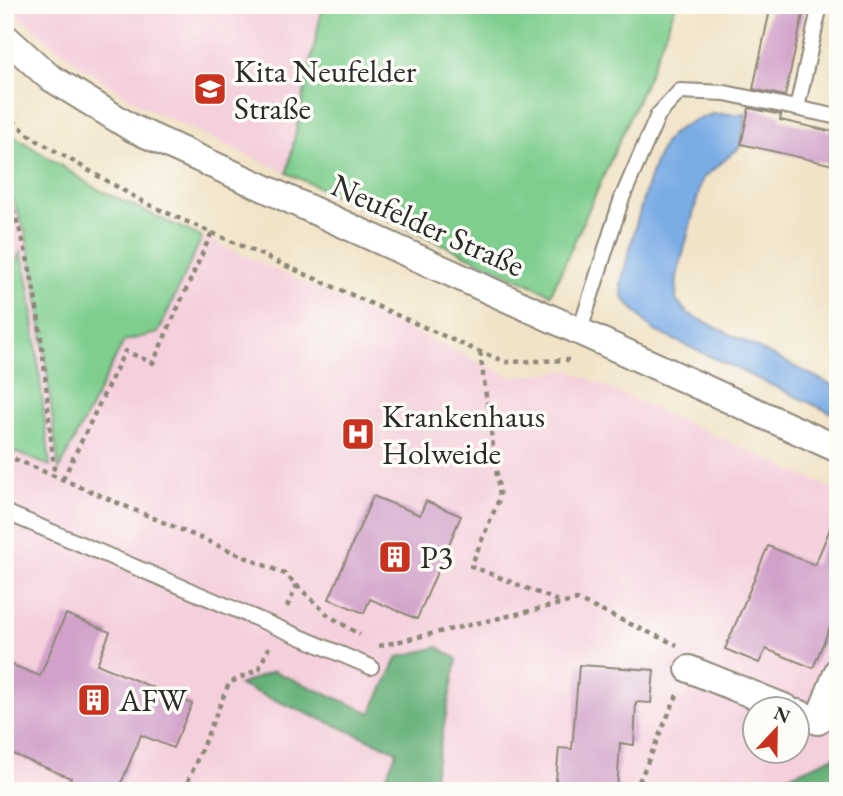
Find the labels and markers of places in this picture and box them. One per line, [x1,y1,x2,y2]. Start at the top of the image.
place label: Kita Neufelder Straße [234,50,417,129]
school or university icon: Kita Neufelder Straße [191,70,229,108]
place label: Krankenhaus Holweide [382,395,545,474]
hospital icon: Krankenhaus Holweide [339,415,377,453]
place label: P3 [420,536,453,578]
building icon: P3 [376,538,414,576]
place label: AFW [118,679,188,721]
building icon: AFW [75,681,113,719]

